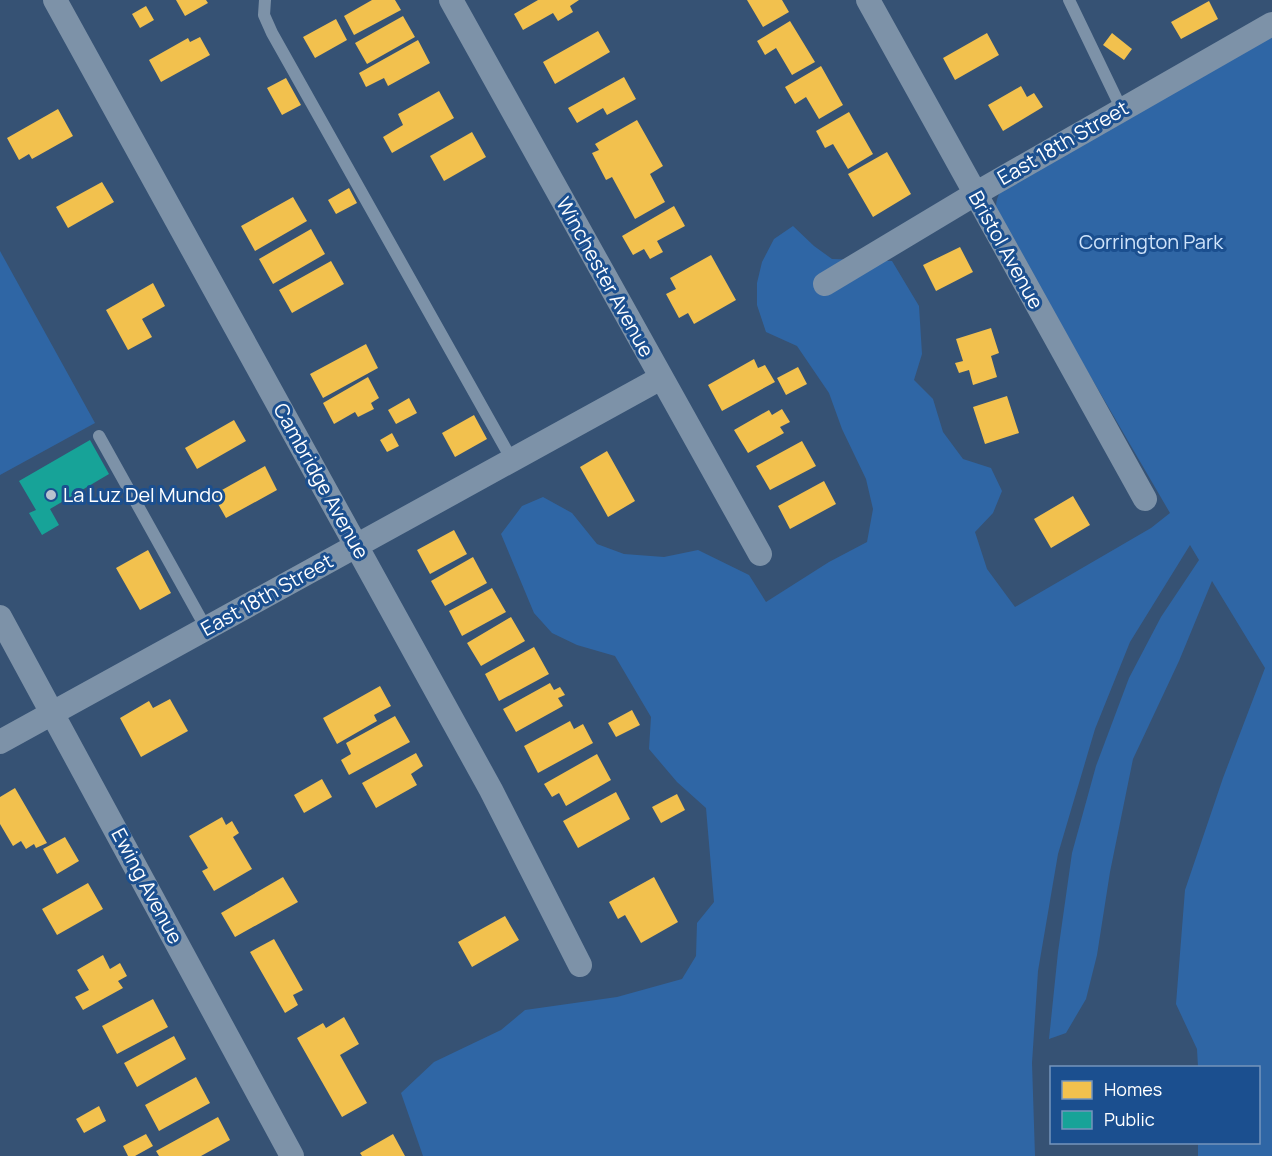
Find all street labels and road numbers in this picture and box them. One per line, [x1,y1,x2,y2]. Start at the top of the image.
street label: East 18th Street [992,94,1133,191]
street label: Bristol Avenue [963,186,1050,314]
street label: Winchester Avenue [550,192,661,362]
street label: Cambridge Avenue [267,398,375,563]
street label: East 18th Street [196,547,338,642]
street label: Ewing Avenue [106,823,189,948]

